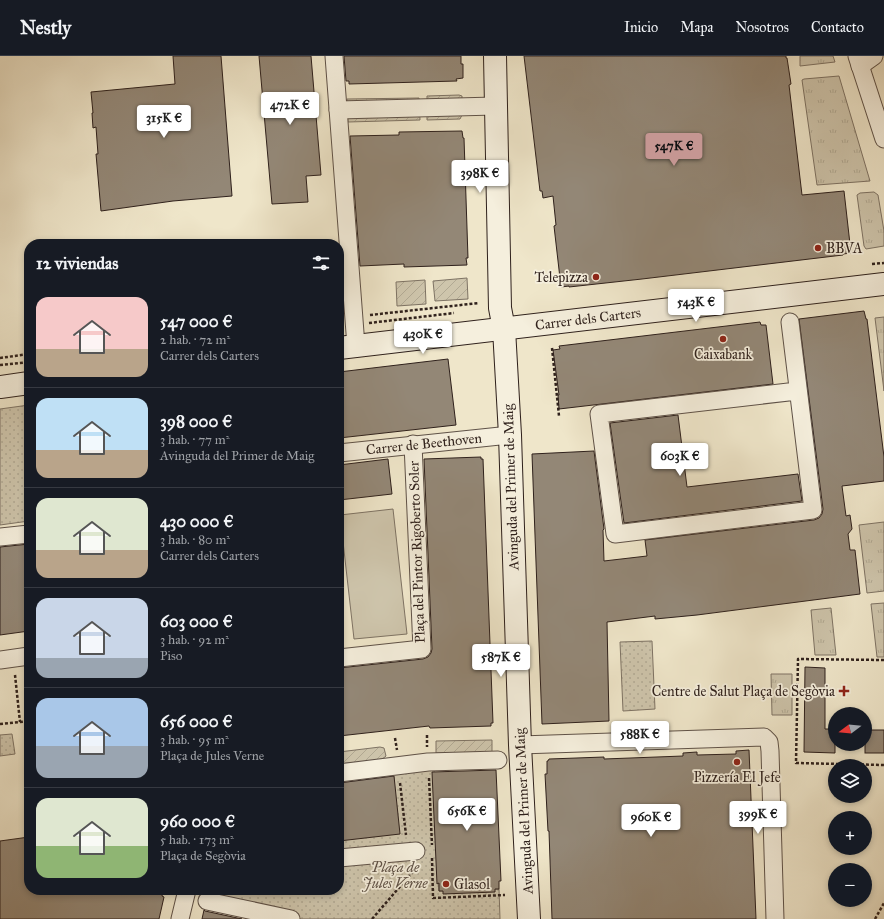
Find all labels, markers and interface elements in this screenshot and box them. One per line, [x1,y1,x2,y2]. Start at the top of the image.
text: Nestly [20,16,71,39]
text: Inicio [624,19,658,36]
text: Mapa [680,19,713,36]
text: Nosotros [735,19,789,36]
text: Contacto [811,19,864,36]
pin: 472K € [257,92,323,126]
text: 472K € [270,97,310,113]
pin: 315K € [131,105,197,139]
text: 315K € [146,110,182,126]
pin: 547K € [641,133,707,167]
text: 547K € [654,138,694,154]
pin: 398K € [447,160,513,194]
text: 398K € [461,165,500,181]
place label: BBVA [826,240,863,257]
marker: BBVA [813,243,823,253]
icon: filters [310,252,332,274]
text: 12 viviendas [36,253,119,274]
place label: Telepizza [534,269,588,286]
marker: Telepizza [591,272,601,282]
pin: 543K € [663,289,729,323]
text: 543K € [677,294,715,310]
street label: Carrer dels Carters [534,304,642,334]
text: 547 000 € [160,311,233,332]
icon: home [68,313,116,361]
pin: 430K € [390,321,456,355]
text: 430K € [403,326,443,342]
text: 2 hab. · 72 m² [160,332,230,348]
marker: Caixabank [718,334,728,344]
place label: Caixabank [694,346,753,363]
text: Carrer dels Carters [160,348,259,364]
street label: Avinguda del Primer de Maig [500,403,522,571]
text: 398 000 € [160,411,232,432]
icon: home [68,414,116,462]
street label: Carrer de Beethoven [365,429,483,459]
text: 3 hab. · 77 m² [160,432,230,448]
pin: 603K € [647,443,713,477]
text: Avinguda del Primer de Maig [160,448,314,464]
text: 603K € [660,448,700,464]
street label: Plaça del Pintor Rigoberto Soler [405,460,429,643]
text: 430 000 € [160,511,233,532]
icon: home [68,514,116,562]
text: 3 hab. · 80 m² [160,532,230,548]
text: Carrer dels Carters [160,548,259,564]
text: 603 000 € [160,611,233,632]
icon: home [68,614,116,662]
text: 3 hab. · 92 m² [160,632,229,648]
pin: 587K € [468,644,534,678]
text: Piso [160,648,182,664]
text: 587K € [481,649,521,665]
place label: Centre de Salut Plaça de Segòvia [652,683,835,700]
marker: Centre de Salut Plaça de Segòvia [838,685,850,697]
north arrow [828,707,872,751]
map controls [828,707,872,907]
text: 656 000 € [160,711,233,732]
icon: home [68,714,116,762]
pin: 588K € [607,721,673,755]
text: 588K € [620,726,660,742]
street label: Avinguda del Primer de Maig [511,727,537,895]
text: 3 hab. · 95 m² [160,732,229,748]
text: Plaça de Jules Verne [160,748,264,764]
marker: Pizzería El Jefe [732,757,742,767]
button: layers [828,759,872,803]
place label: Pizzería El Jefe [693,769,781,787]
pin: 656K € [434,798,500,832]
pin: 399K € [725,801,791,835]
text: 656K € [447,803,487,819]
pin: 960K € [618,804,684,838]
text: 399K € [738,806,778,822]
text: 960K € [630,809,672,825]
text: 960 000 € [160,811,235,832]
button: + [828,811,872,855]
icon: home [68,814,116,862]
text: 5 hab. · 173 m² [160,832,234,848]
text: Plaça de Segòvia [160,848,246,864]
park label: Plaça de Jules Verne [362,859,428,892]
button: − [828,863,872,907]
place label: Glasol [454,876,490,893]
marker: Glasol [441,879,451,889]

